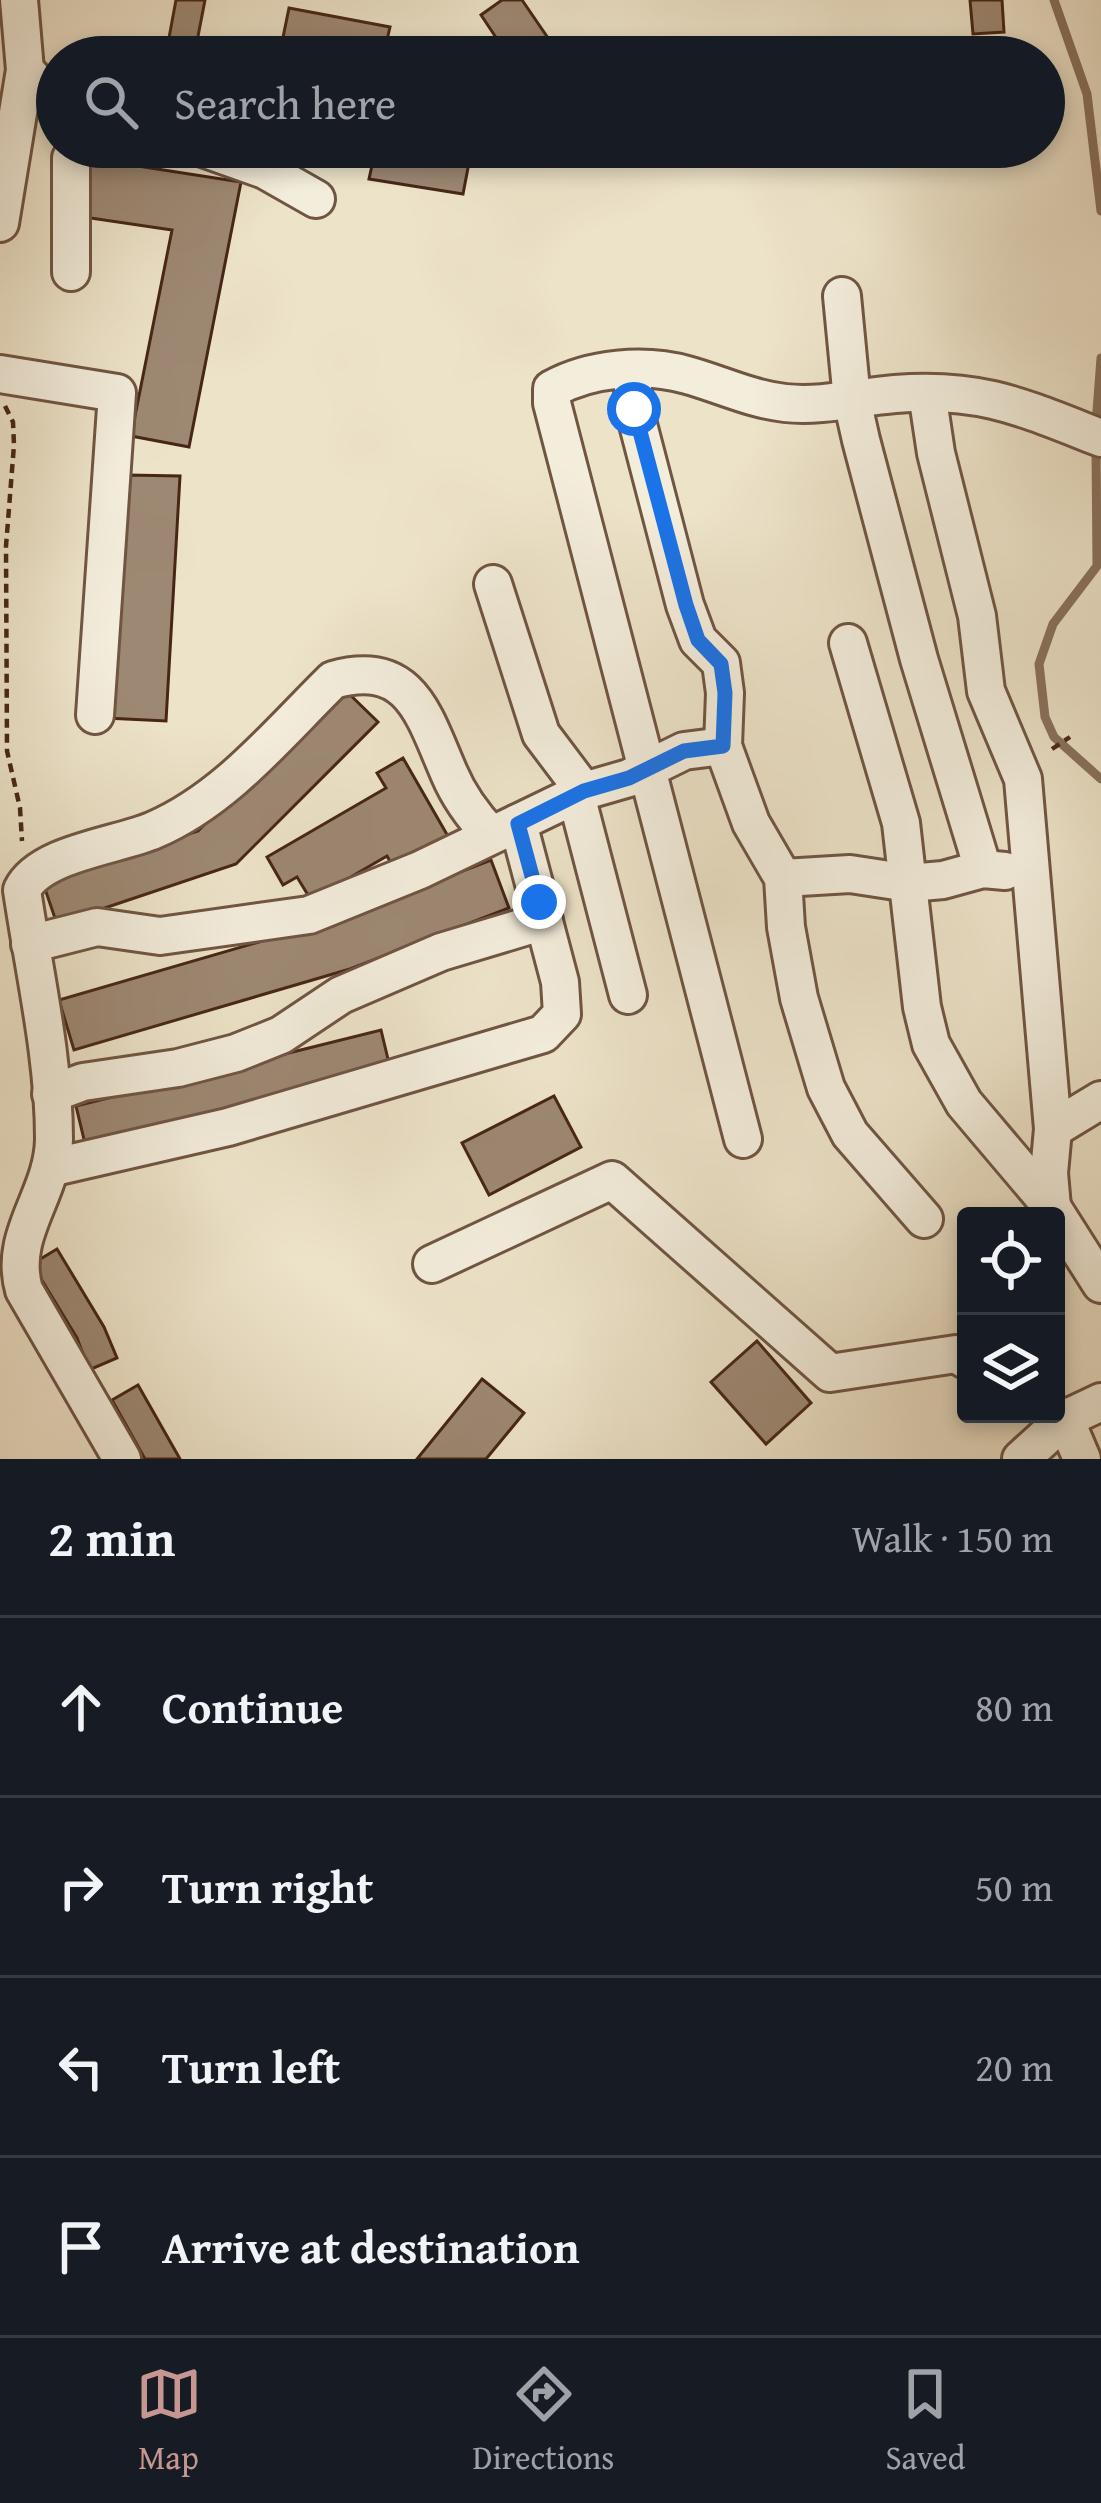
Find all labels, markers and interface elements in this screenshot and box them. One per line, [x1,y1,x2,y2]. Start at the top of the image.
search box [36,36,1065,168]
icon: search [78,69,144,135]
text: Search here [174,70,396,135]
route start [607,382,661,436]
route end [512,875,566,929]
map controls [957,1207,1065,1423]
button: locate [957,1207,1065,1315]
button: layers [957,1315,1065,1423]
text: 2 min [48,1500,175,1575]
text: Walk · 150 m [852,1509,1053,1566]
icon: ahead [48,1674,114,1740]
text: Continue [162,1674,343,1739]
text: 80 m [975,1678,1053,1735]
icon: right [48,1854,114,1920]
text: Turn right [162,1854,374,1919]
text: 50 m [975,1858,1053,1915]
icon: left [48,2034,114,2100]
text: Turn left [162,2034,340,2099]
text: 20 m [975,2038,1053,2095]
icon: arrive [48,2214,114,2280]
text: Arrive at destination [162,2214,580,2279]
tab: Map [136,2361,202,2481]
tab: Directions [473,2361,614,2481]
tab: Saved [886,2361,965,2481]

